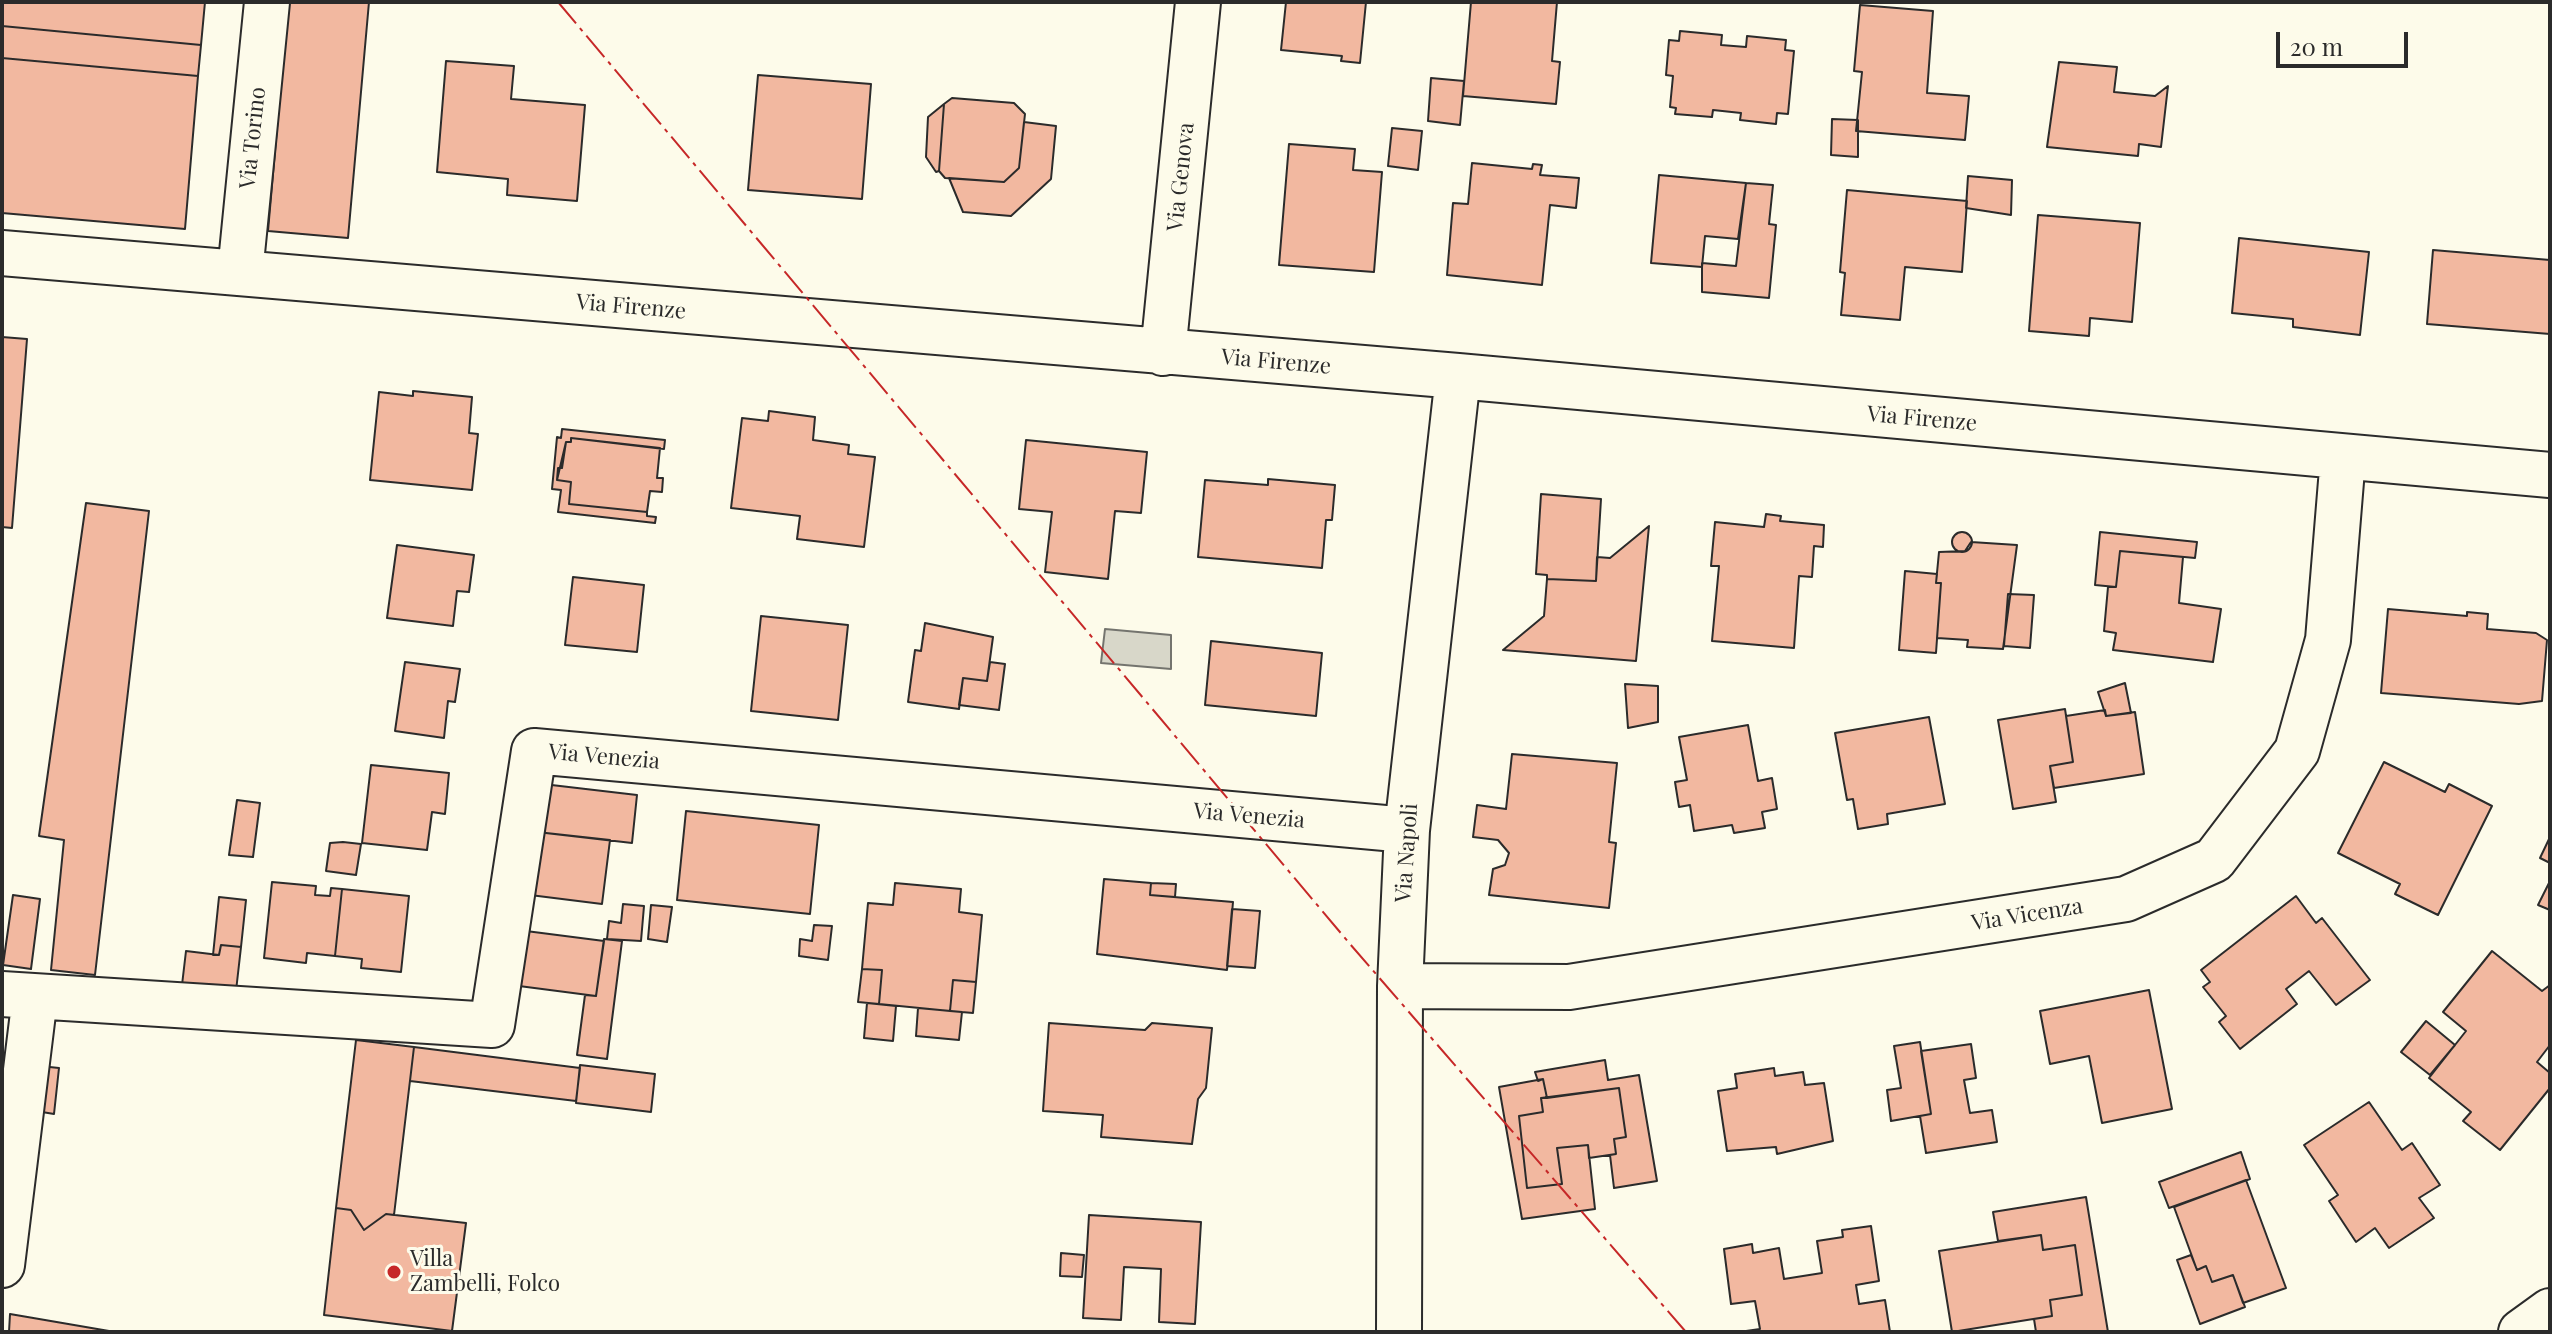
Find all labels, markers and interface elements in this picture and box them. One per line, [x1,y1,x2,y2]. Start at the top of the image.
scale bar [2280,16,2412,66]
text: 20 m [2290,30,2343,62]
street label: Via Torino [235,86,271,190]
street label: Via Genova [1162,121,1200,233]
street label: Via Firenze [575,289,687,325]
street label: Via Firenze [1220,344,1332,380]
street label: Via Firenze [1866,401,1978,437]
street label: Via Venezia [547,739,661,775]
street label: Via Venezia [1192,798,1306,834]
street label: Via Napoli [1390,802,1424,904]
street label: Via Vicenza [1970,893,2084,937]
place label: Villa Zambelli, Folco [410,1246,560,1298]
marker: Villa Zambelli, Folco [385,1263,403,1281]

